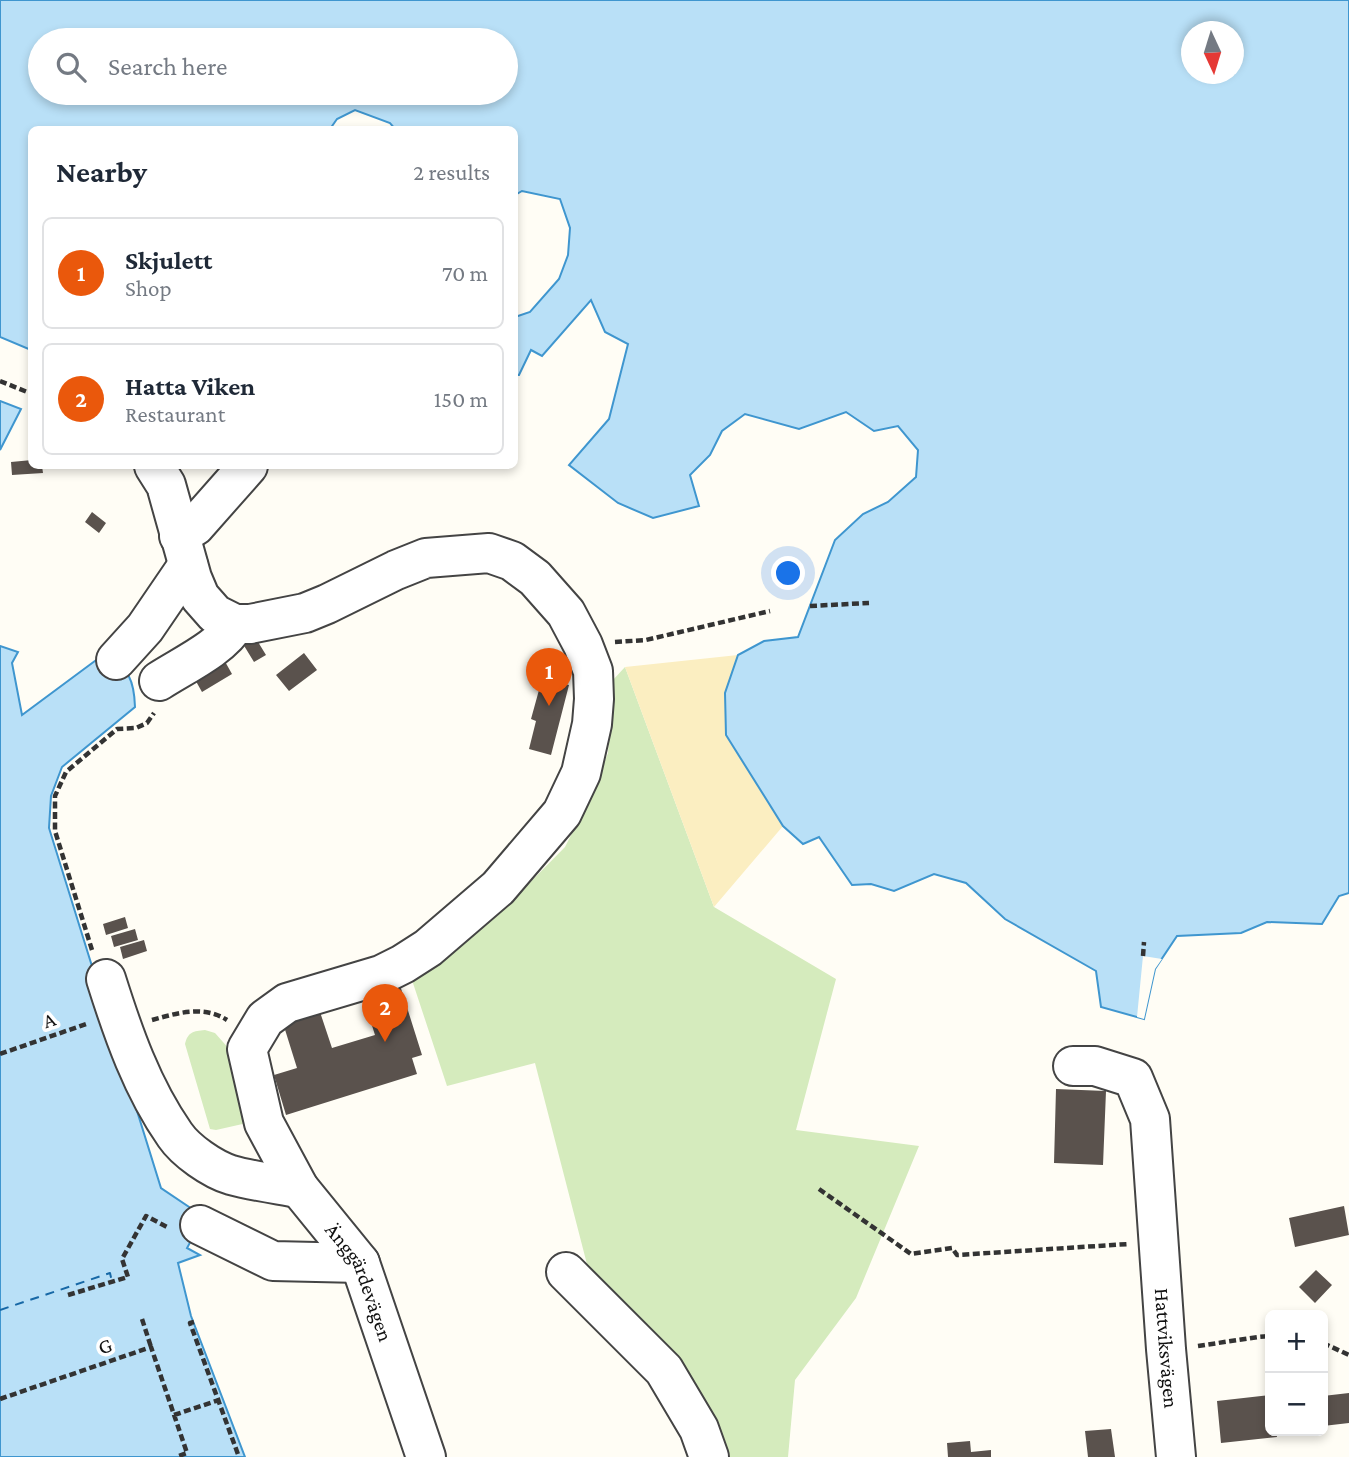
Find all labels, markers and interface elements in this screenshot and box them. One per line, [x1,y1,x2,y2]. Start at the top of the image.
north arrow [1181,21,1244,84]
search box [28,28,518,105]
icon: search [52,48,90,86]
text: Search here [108,52,227,81]
text: Nearby [56,155,147,188]
text: 2 results [413,159,490,185]
text: Skjulett [125,246,212,275]
text: 1 [77,260,85,286]
text: 70 m [442,260,488,286]
text: Shop [125,275,172,301]
text: Hatta Viken [125,372,255,401]
text: 2 [75,386,87,412]
text: 150 m [434,386,488,412]
text: Restaurant [125,401,225,427]
your location [771,556,805,590]
pin: 1 [526,648,572,706]
pin: 2 [362,984,408,1042]
street label: A [39,1007,59,1033]
street label: Änggärdevägen [320,1218,398,1345]
street label: Hattviksvägen [1150,1287,1183,1409]
map controls [1265,1310,1328,1436]
button: + [1265,1310,1328,1373]
street label: G [95,1332,115,1360]
button: − [1265,1373,1328,1436]

